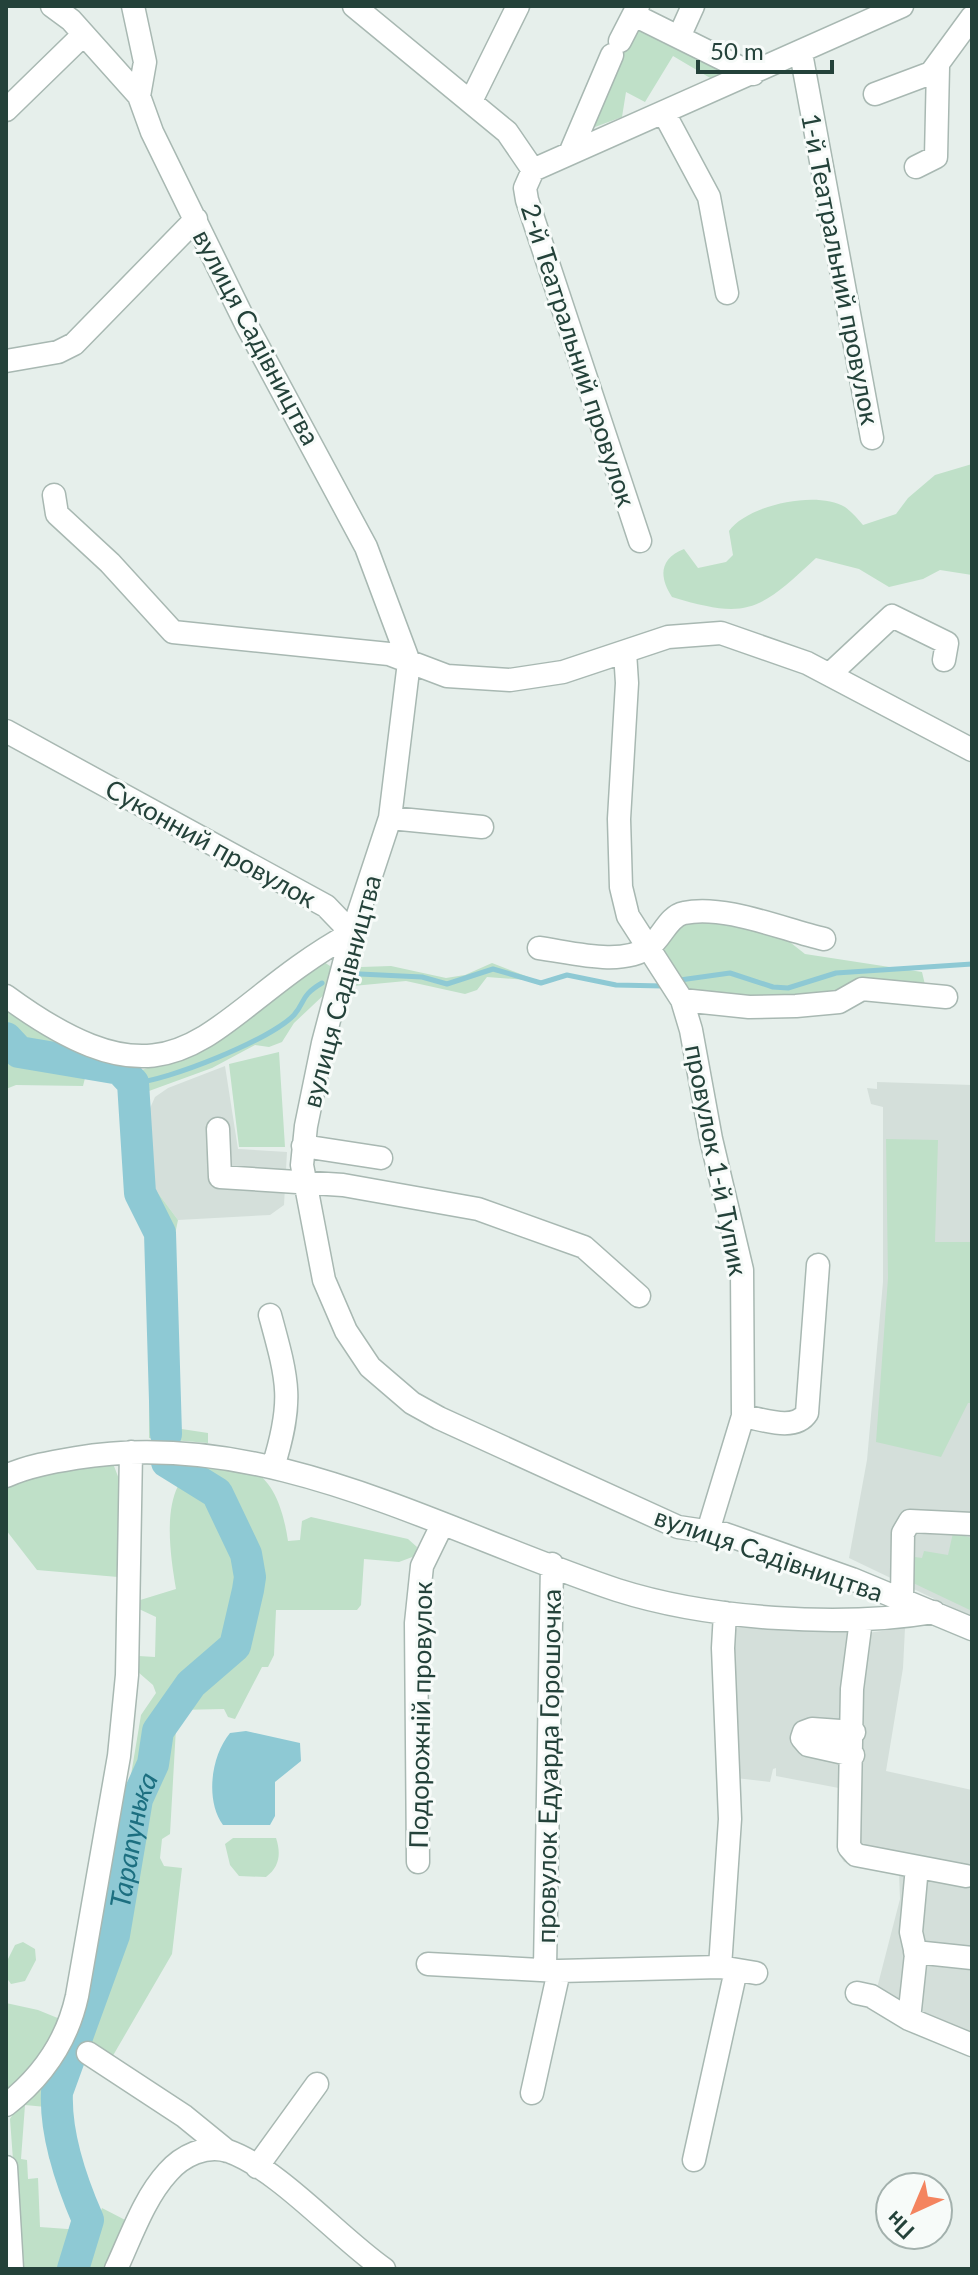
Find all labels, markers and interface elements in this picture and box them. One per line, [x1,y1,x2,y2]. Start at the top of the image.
scale bar [698,24,832,74]
text: 50 m [710,36,764,65]
street label: 1-й Театральний провулок [795,111,887,428]
street label: 2-й Театральний провулок [515,200,643,511]
street label: вулиця Садівництва [187,224,327,450]
street label: Суконний провулок [100,772,322,914]
street label: вулиця Садівництва [295,871,387,1111]
street label: провулок 1-й Тупик [679,1042,755,1279]
street label: вулиця Садівництва [651,1500,887,1608]
street label: Подорожній провулок [402,1580,438,1849]
street label: провулок Едуарда Горошочка [529,1589,567,1943]
water label: Тарапунька [102,1766,164,1910]
north arrow [874,2171,954,2251]
text: Пн [880,2206,919,2245]

